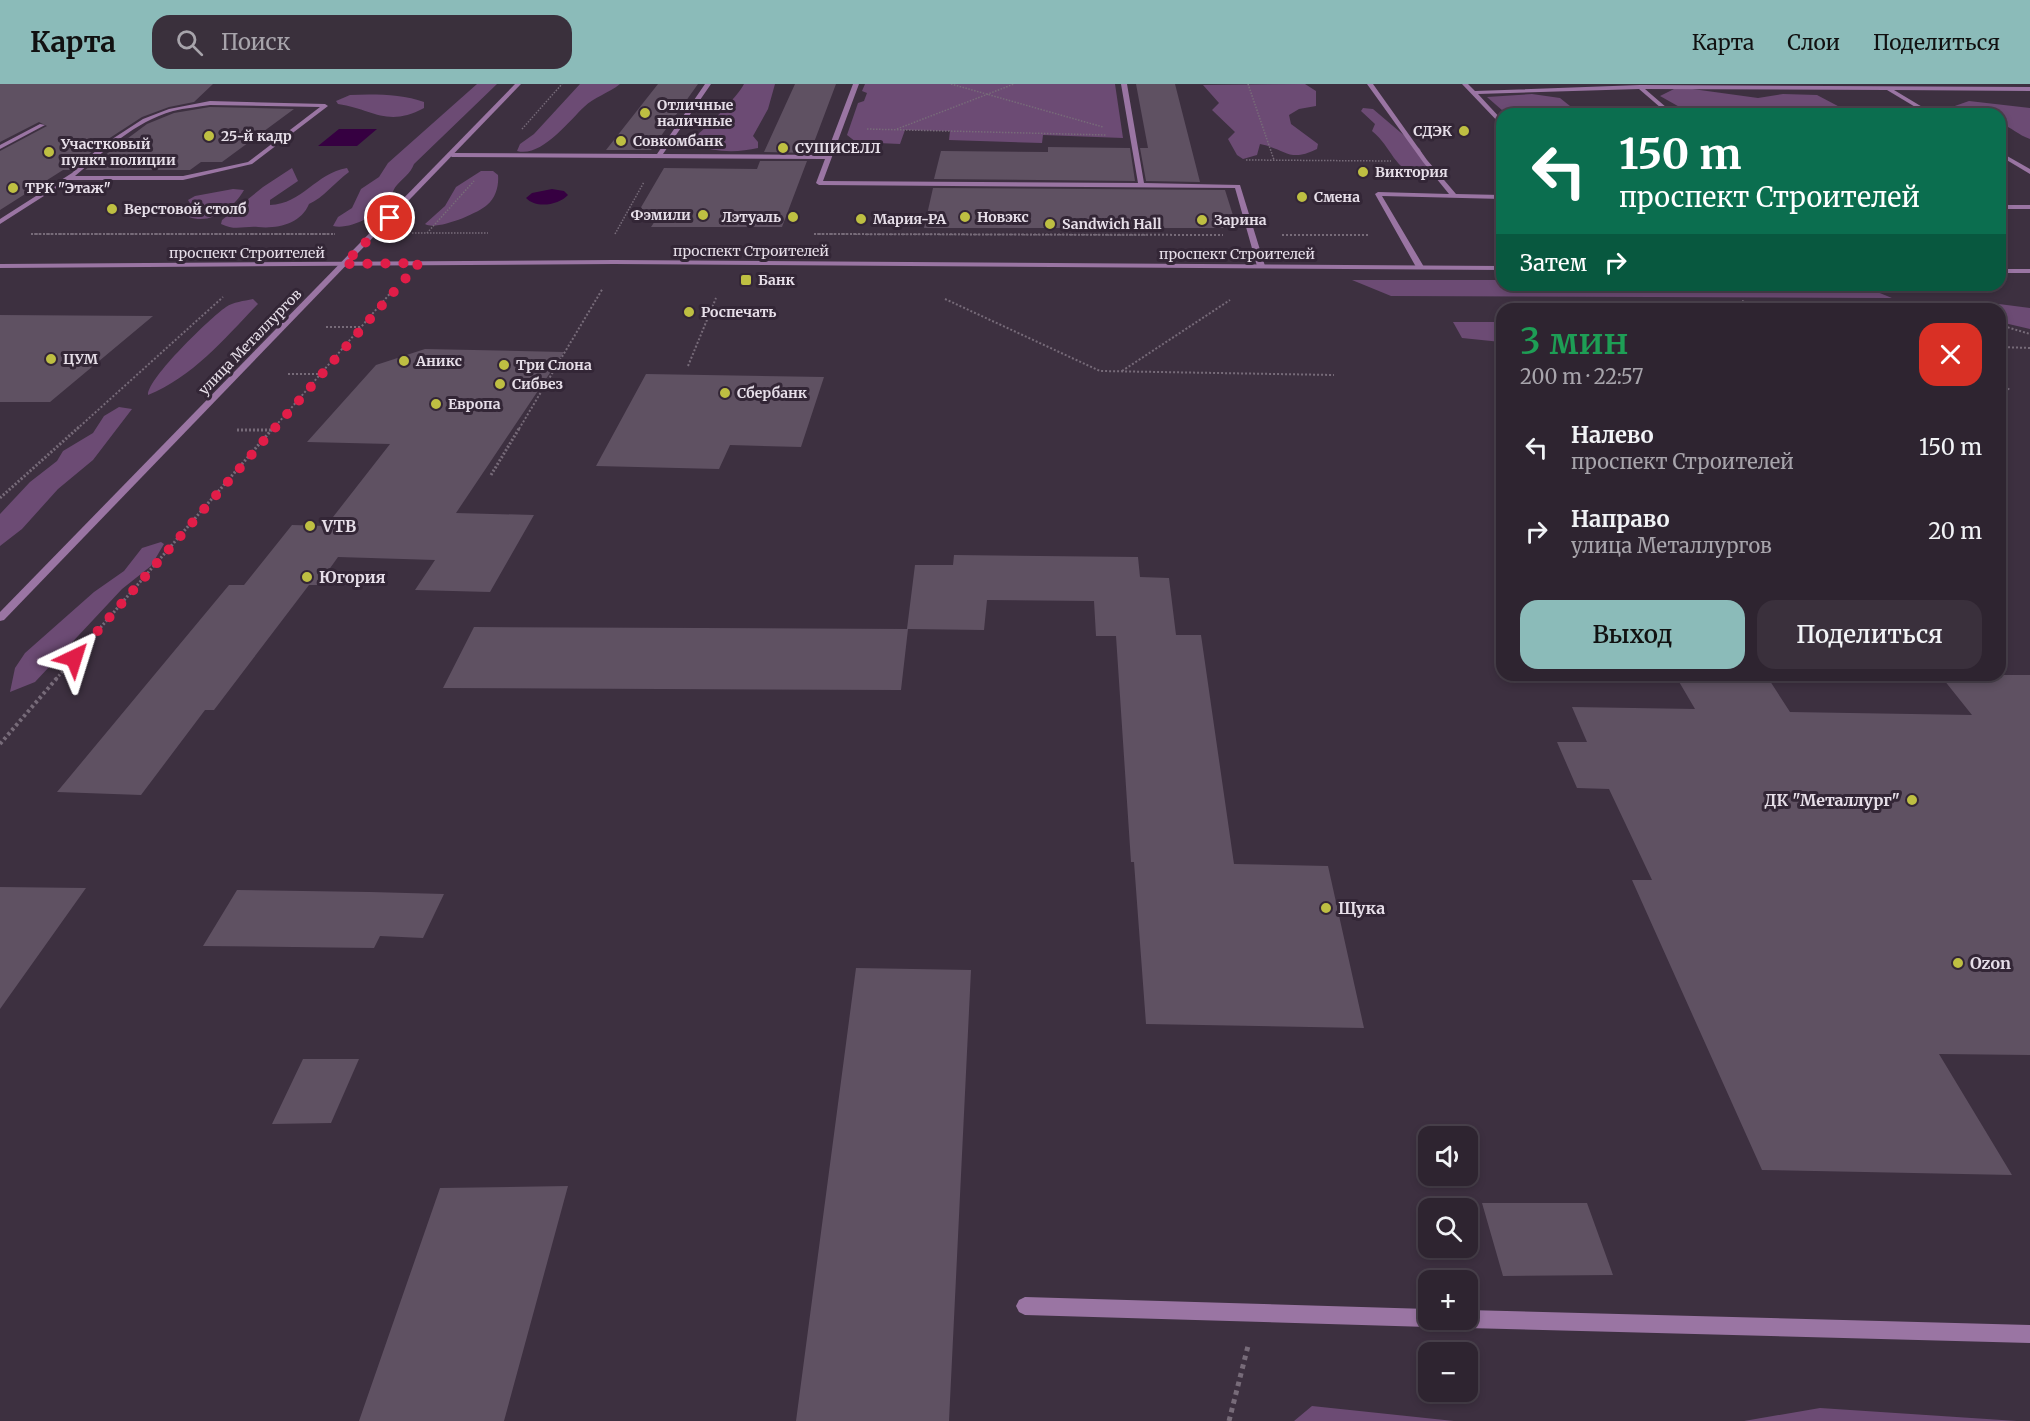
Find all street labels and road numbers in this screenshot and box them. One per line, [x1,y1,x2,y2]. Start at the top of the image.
street label: проспект Строителей [673,242,829,260]
street label: проспект Строителей [169,244,325,262]
street label: проспект Строителей [1159,245,1315,263]
street label: улица Металлургов [195,285,305,399]

